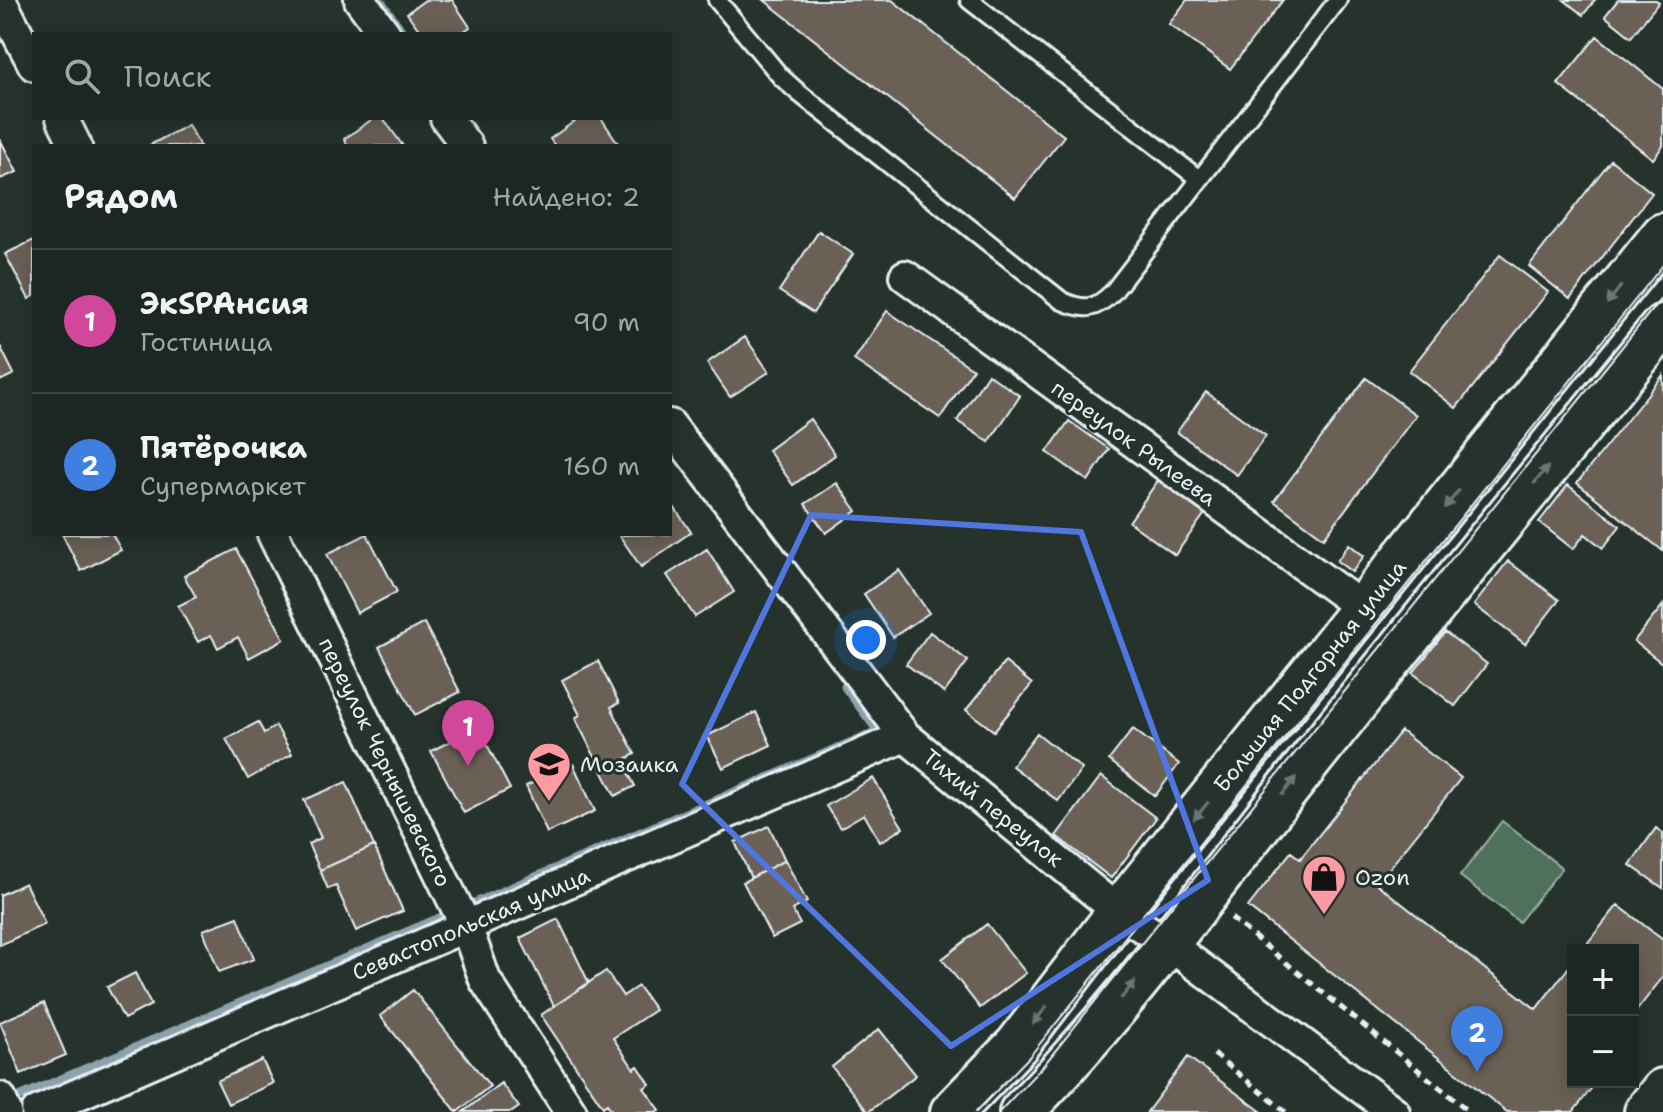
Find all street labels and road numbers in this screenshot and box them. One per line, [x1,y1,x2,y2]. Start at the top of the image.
street label: переулок Рылеева [1046,373,1223,513]
street label: Большая Подгорная улица [1207,553,1413,798]
street label: переулок Чернышевского [312,633,458,891]
street label: Тихий переулок [917,742,1069,874]
street label: Севастопольская улица [348,861,595,987]

